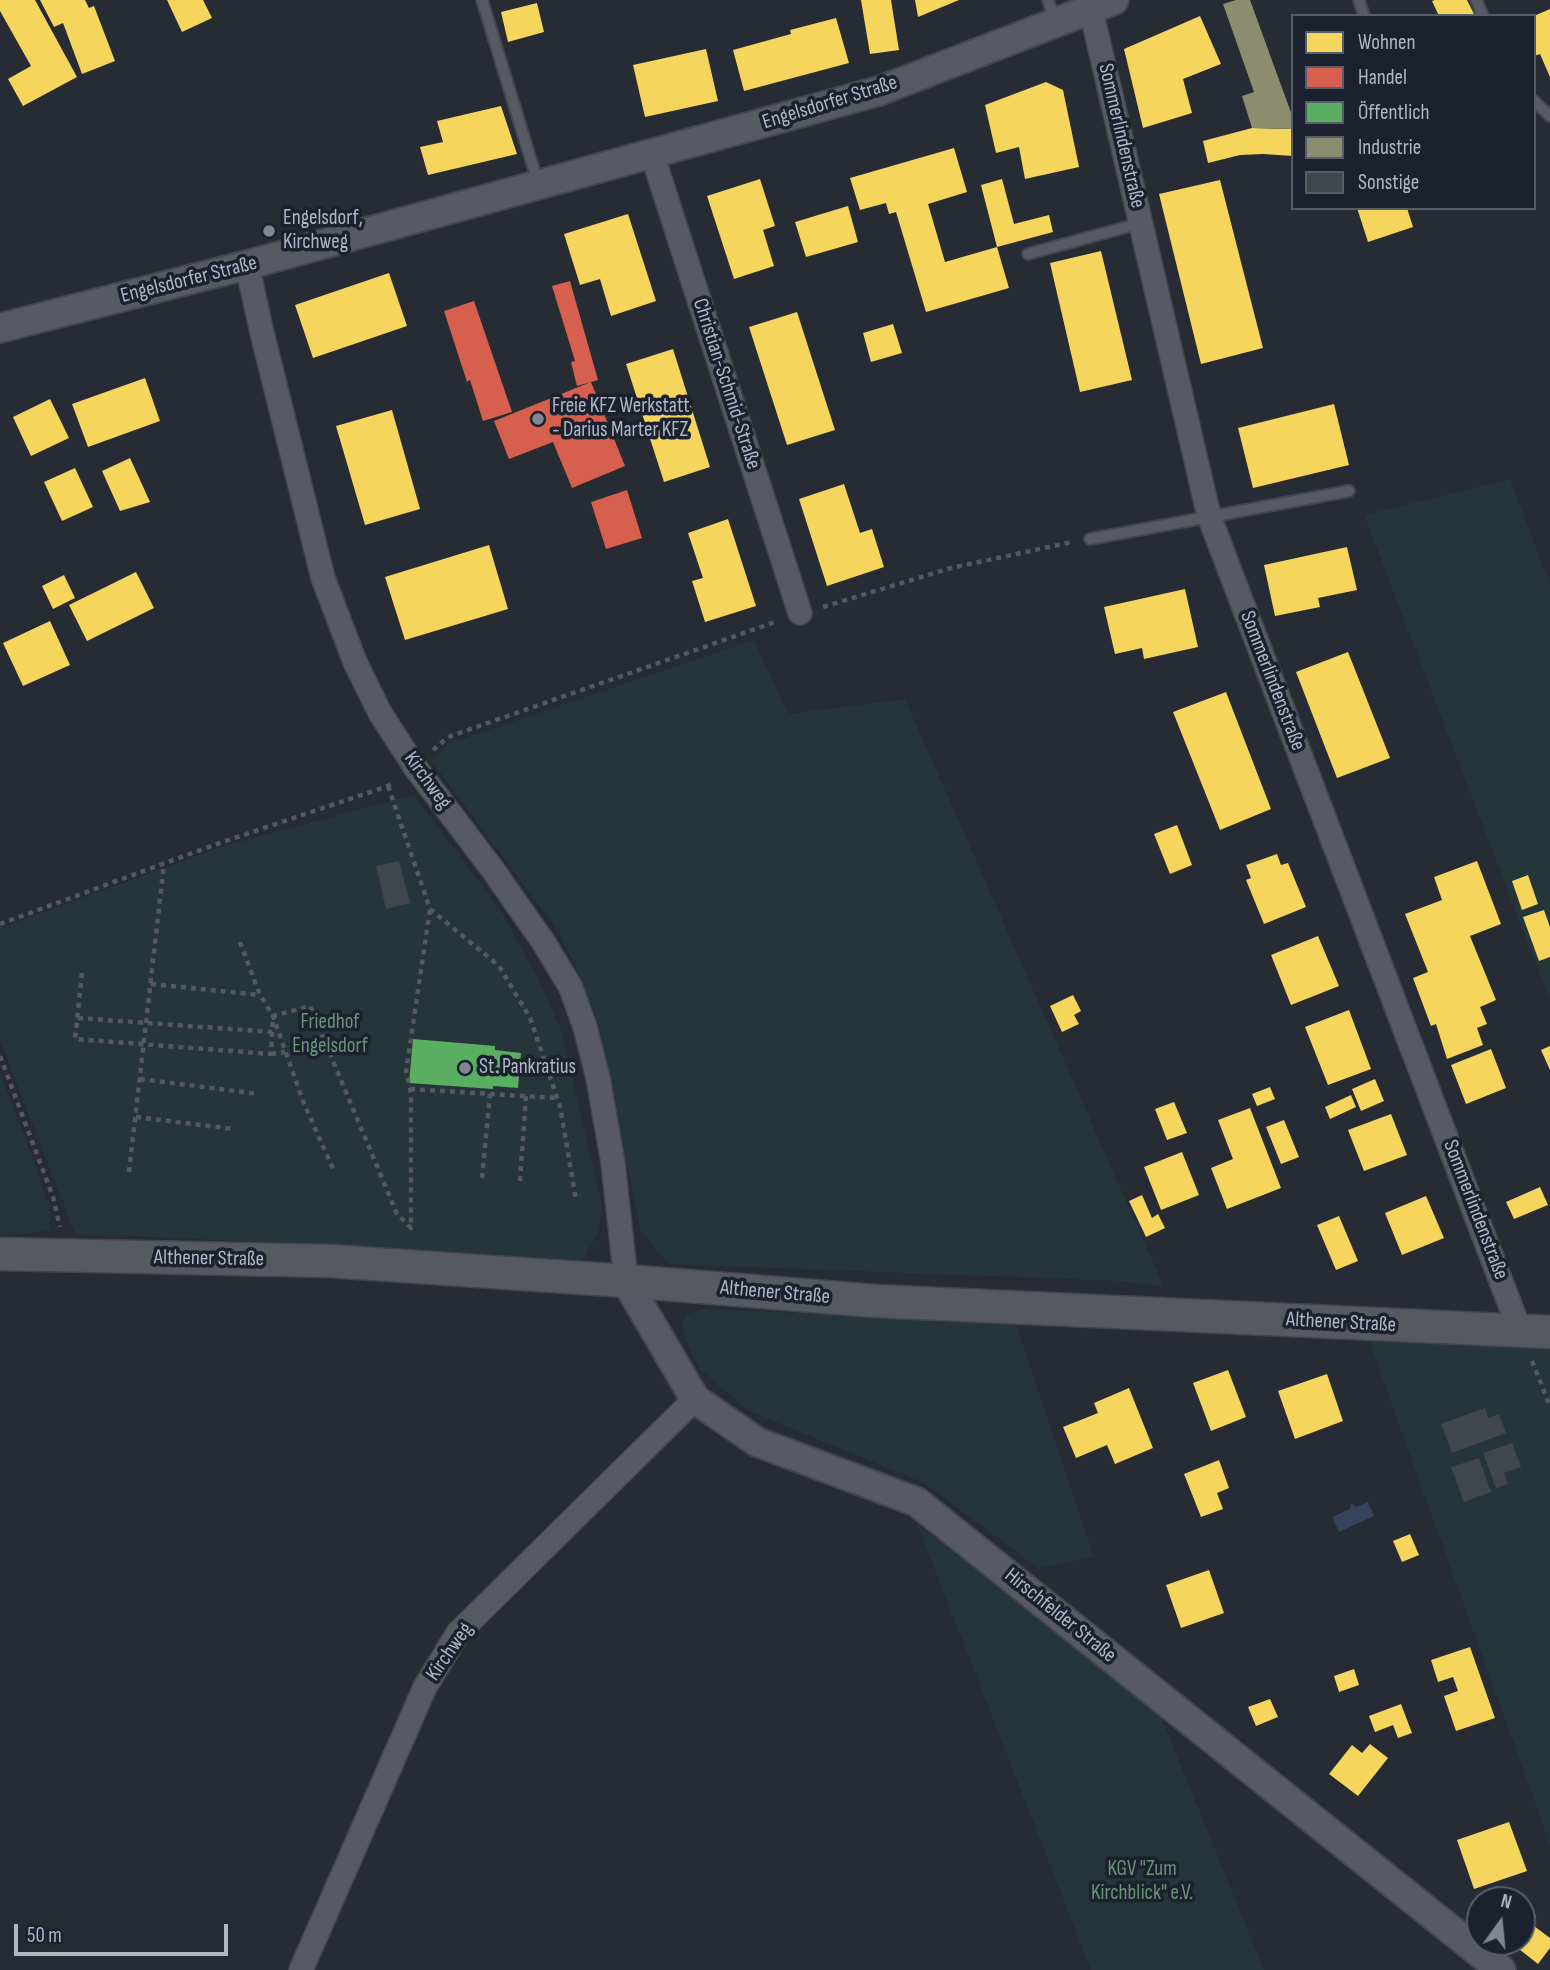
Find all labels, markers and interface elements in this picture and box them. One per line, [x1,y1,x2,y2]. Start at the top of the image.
legend [1291,14,1536,210]
text: Wohnen [1358,30,1415,55]
street label: Sommerlindenstraße [1092,61,1150,211]
text: Handel [1358,65,1407,90]
street label: Engelsdorfer Straße [760,71,900,135]
text: Öffentlich [1358,100,1430,125]
text: Industrie [1358,135,1421,160]
text: Sonstige [1358,170,1419,195]
place label: Engelsdorf, Kirchweg [283,206,363,256]
marker: Engelsdorf, Kirchweg [261,223,277,239]
street label: Engelsdorfer Straße [118,251,260,309]
street label: Christian-Schmid-Straße [686,295,766,473]
place label: Freie KFZ Werkstatt - Darius Marter KFZ [552,394,690,444]
marker: Freie KFZ Werkstatt - Darius Marter KFZ [530,411,546,427]
street label: Sommerlindenstraße [1234,608,1310,754]
street label: Kirchweg [398,747,456,815]
park label: Friedhof Engelsdorf [292,1010,368,1060]
place label: St. Pankratius [479,1055,576,1081]
marker: St. Pankratius [457,1060,473,1076]
street label: Sommerlindenstraße [1437,1137,1513,1283]
street label: Althener Straße [154,1245,264,1273]
street label: Althener Straße [719,1276,831,1310]
street label: Althener Straße [1285,1308,1397,1338]
street label: Hirschfelder Straße [999,1563,1121,1669]
street label: Kirchweg [421,1618,479,1686]
park label: KGV "Zum Kirchblick" e.V. [1091,1857,1193,1907]
north arrow [1466,1886,1536,1956]
text: N [1498,1890,1514,1915]
scale bar [18,1910,231,1954]
text: 50 m [27,1923,62,1948]

